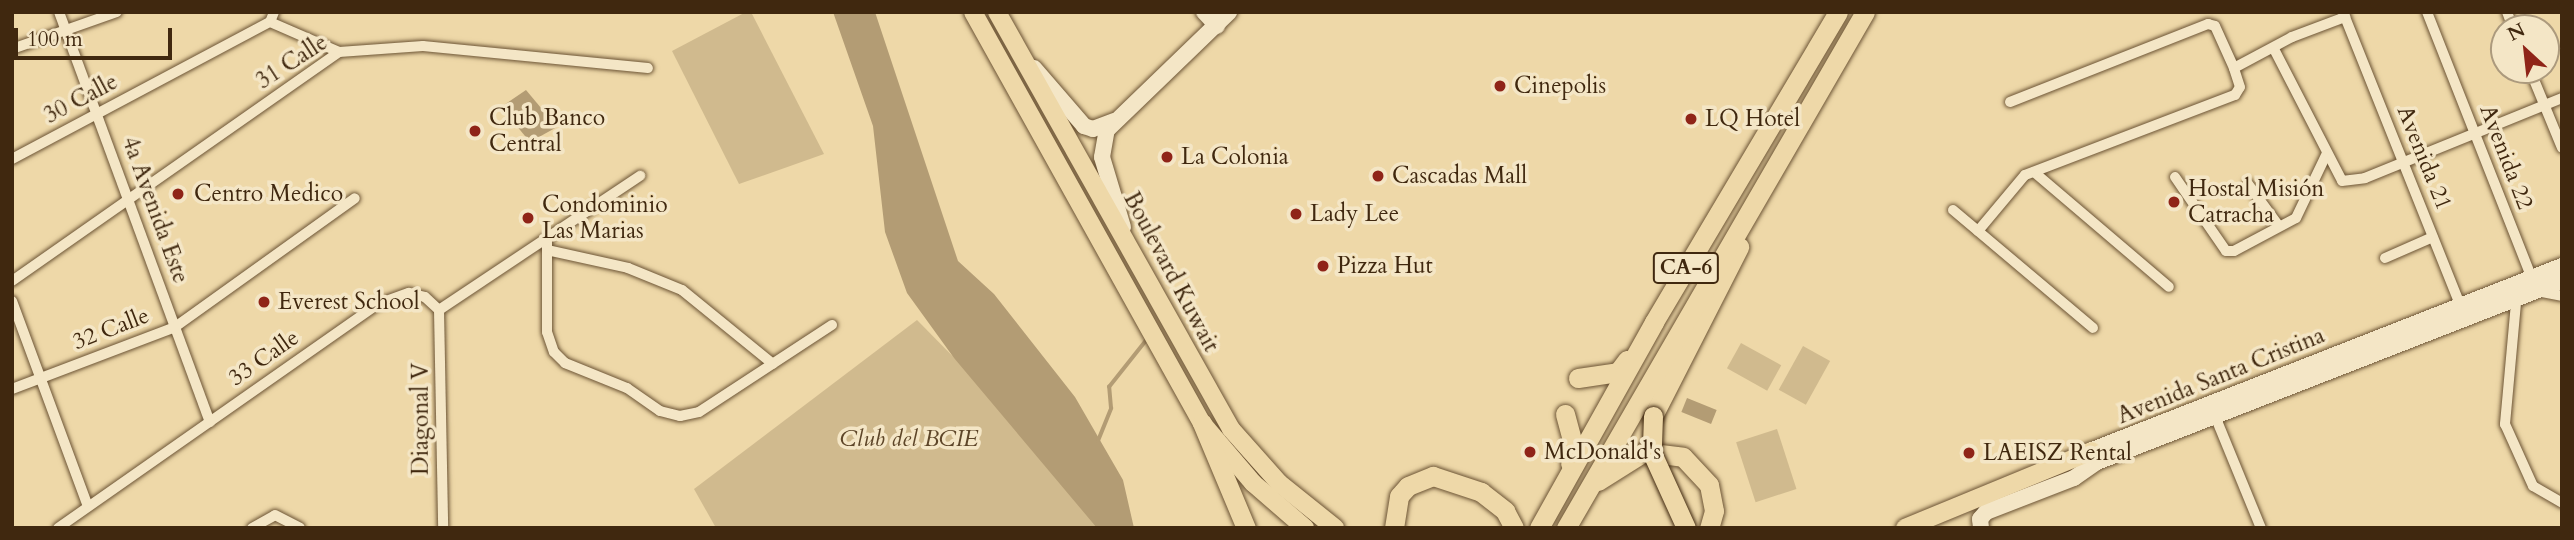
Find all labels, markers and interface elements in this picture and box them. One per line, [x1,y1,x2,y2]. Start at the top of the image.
scale bar [18,14,175,58]
north arrow [2490,14,2560,84]
text: N [2503,17,2530,47]
text: 100 m [27,25,83,54]
street label: 31 Calle [251,29,333,95]
street label: 30 Calle [39,68,123,130]
place label: Cinepolis [1514,72,1606,100]
marker: Cinepolis [1492,78,1508,94]
street label: Avenida 22 [2473,101,2539,213]
street label: Avenida 21 [2391,102,2457,214]
place label: Club Banco Central [489,104,605,158]
place label: LQ Hotel [1705,105,1800,133]
marker: LQ Hotel [1683,111,1699,127]
marker: Club Banco Central [467,123,483,139]
street label: 4a Avenida Este [116,133,194,287]
place label: La Colonia [1181,143,1289,171]
marker: La Colonia [1159,149,1175,165]
place label: Cascadas Mall [1392,162,1527,190]
marker: Cascadas Mall [1370,168,1386,184]
place label: Hostal Misión Catracha [2188,175,2324,229]
place label: Centro Medico [194,180,343,208]
marker: Centro Medico [168,184,188,204]
street label: Boulevard Kuwait [1117,187,1225,357]
place label: Condominio Las Marias [542,191,668,245]
marker: Hostal Misión Catracha [2166,194,2182,210]
place label: Lady Lee [1310,200,1399,228]
marker: Lady Lee [1288,206,1304,222]
marker: Condominio Las Marias [520,210,536,226]
road number: CA-6 [1653,250,1719,286]
place label: Pizza Hut [1337,252,1433,280]
marker: Pizza Hut [1315,258,1331,274]
place label: Everest School [278,288,420,316]
marker: Everest School [256,294,272,310]
street label: 32 Calle [69,302,153,356]
street label: Avenida Santa Cristina [2113,322,2329,430]
street label: 33 Calle [224,324,304,392]
street label: Diagonal V [407,363,435,475]
park label: Club del BCIE [839,425,979,453]
place label: McDonald's [1544,438,1661,466]
place label: LAEISZ Rental [1983,439,2132,467]
marker: McDonald's [1522,444,1538,460]
marker: LAEISZ Rental [1961,445,1977,461]

